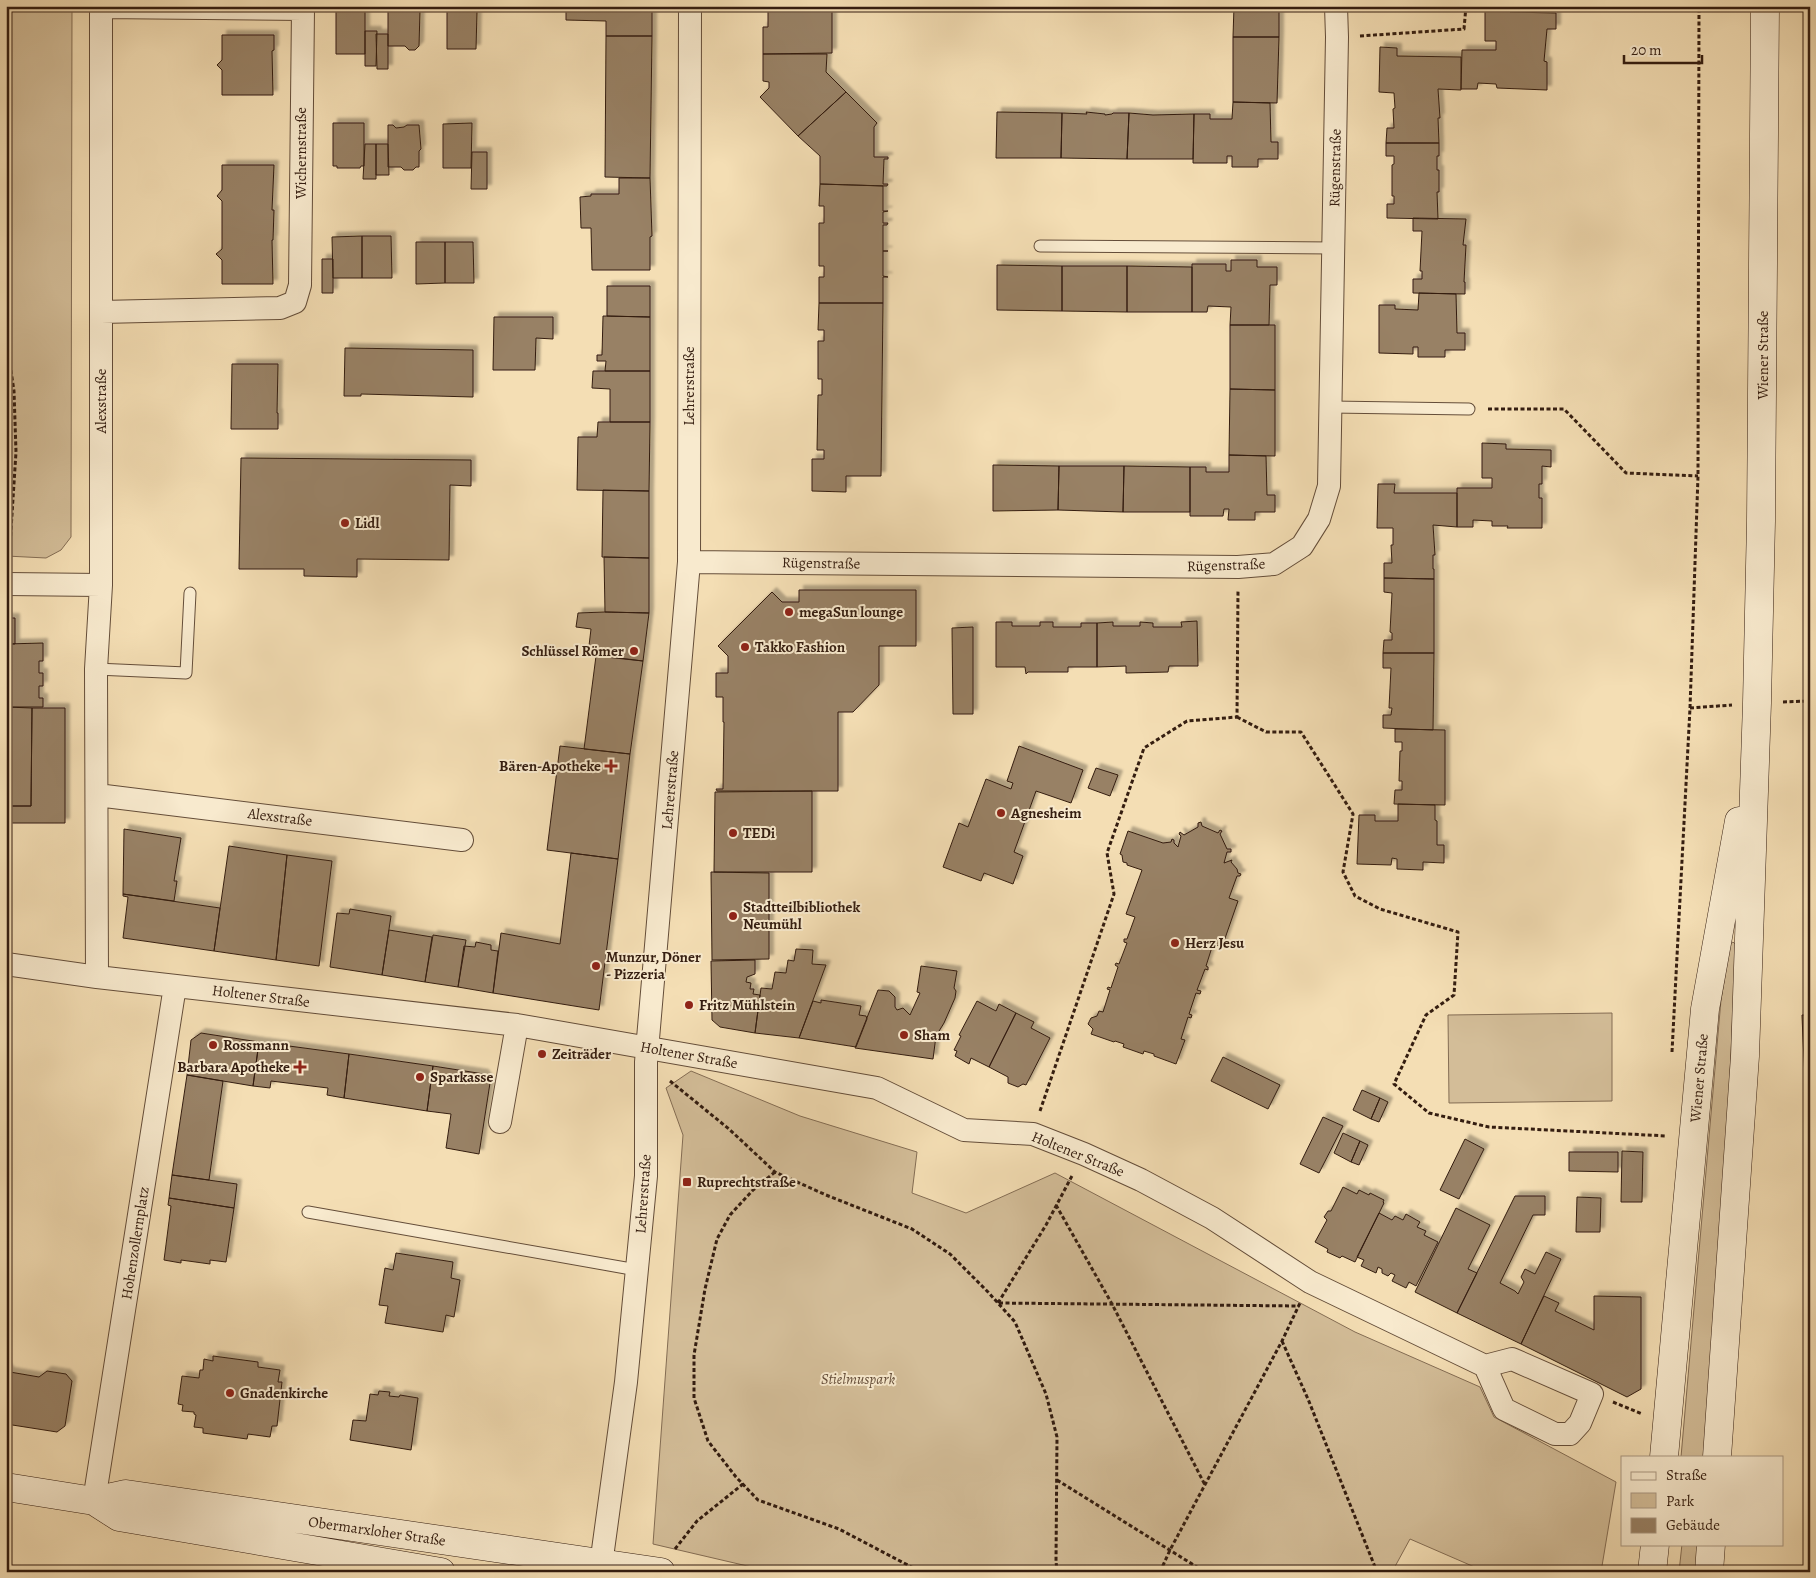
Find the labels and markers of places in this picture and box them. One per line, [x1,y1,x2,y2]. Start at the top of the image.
place label: Lidl [355,513,379,533]
marker: Lidl [339,517,351,529]
place label: megaSun lounge [799,602,903,622]
marker: megaSun lounge [783,606,795,618]
place label: Takko Fashion [755,637,846,657]
place label: Schlüssel Römer [521,641,624,661]
marker: Takko Fashion [739,641,751,653]
marker: Schlüssel Römer [628,645,640,657]
place label: Bären-Apotheke [499,756,601,776]
marker: Bären-Apotheke [605,760,617,772]
place label: Agnesheim [1010,803,1082,823]
marker: Agnesheim [995,807,1007,819]
place label: TEDi [743,823,776,843]
marker: TEDi [727,827,739,839]
place label: Stadtteilbibliothek Neumühl [743,897,860,934]
marker: Stadtteilbibliothek Neumühl [727,910,739,922]
place label: Herz Jesu [1185,933,1245,953]
marker: Herz Jesu [1169,937,1181,949]
place label: Munzur, Döner - Pizzeria [606,947,701,984]
marker: Munzur, Döner - Pizzeria [590,960,602,972]
place label: Fritz Mühlstein [699,995,796,1015]
marker: Fritz Mühlstein [683,999,695,1011]
place label: Sham [914,1025,950,1045]
marker: Sham [898,1029,910,1041]
place label: Rossmann [223,1035,289,1055]
marker: Rossmann [207,1039,219,1051]
place label: Zeiträder [552,1044,611,1064]
marker: Zeiträder [536,1048,548,1060]
place label: Barbara Apotheke [177,1057,290,1077]
marker: Barbara Apotheke [294,1061,306,1073]
place label: Sparkasse [430,1067,493,1087]
marker: Sparkasse [414,1071,426,1083]
place label: Ruprechtstraße [697,1172,796,1192]
marker: Ruprechtstraße [681,1176,693,1188]
place label: Gnadenkirche [240,1383,328,1403]
marker: Gnadenkirche [224,1387,236,1399]

